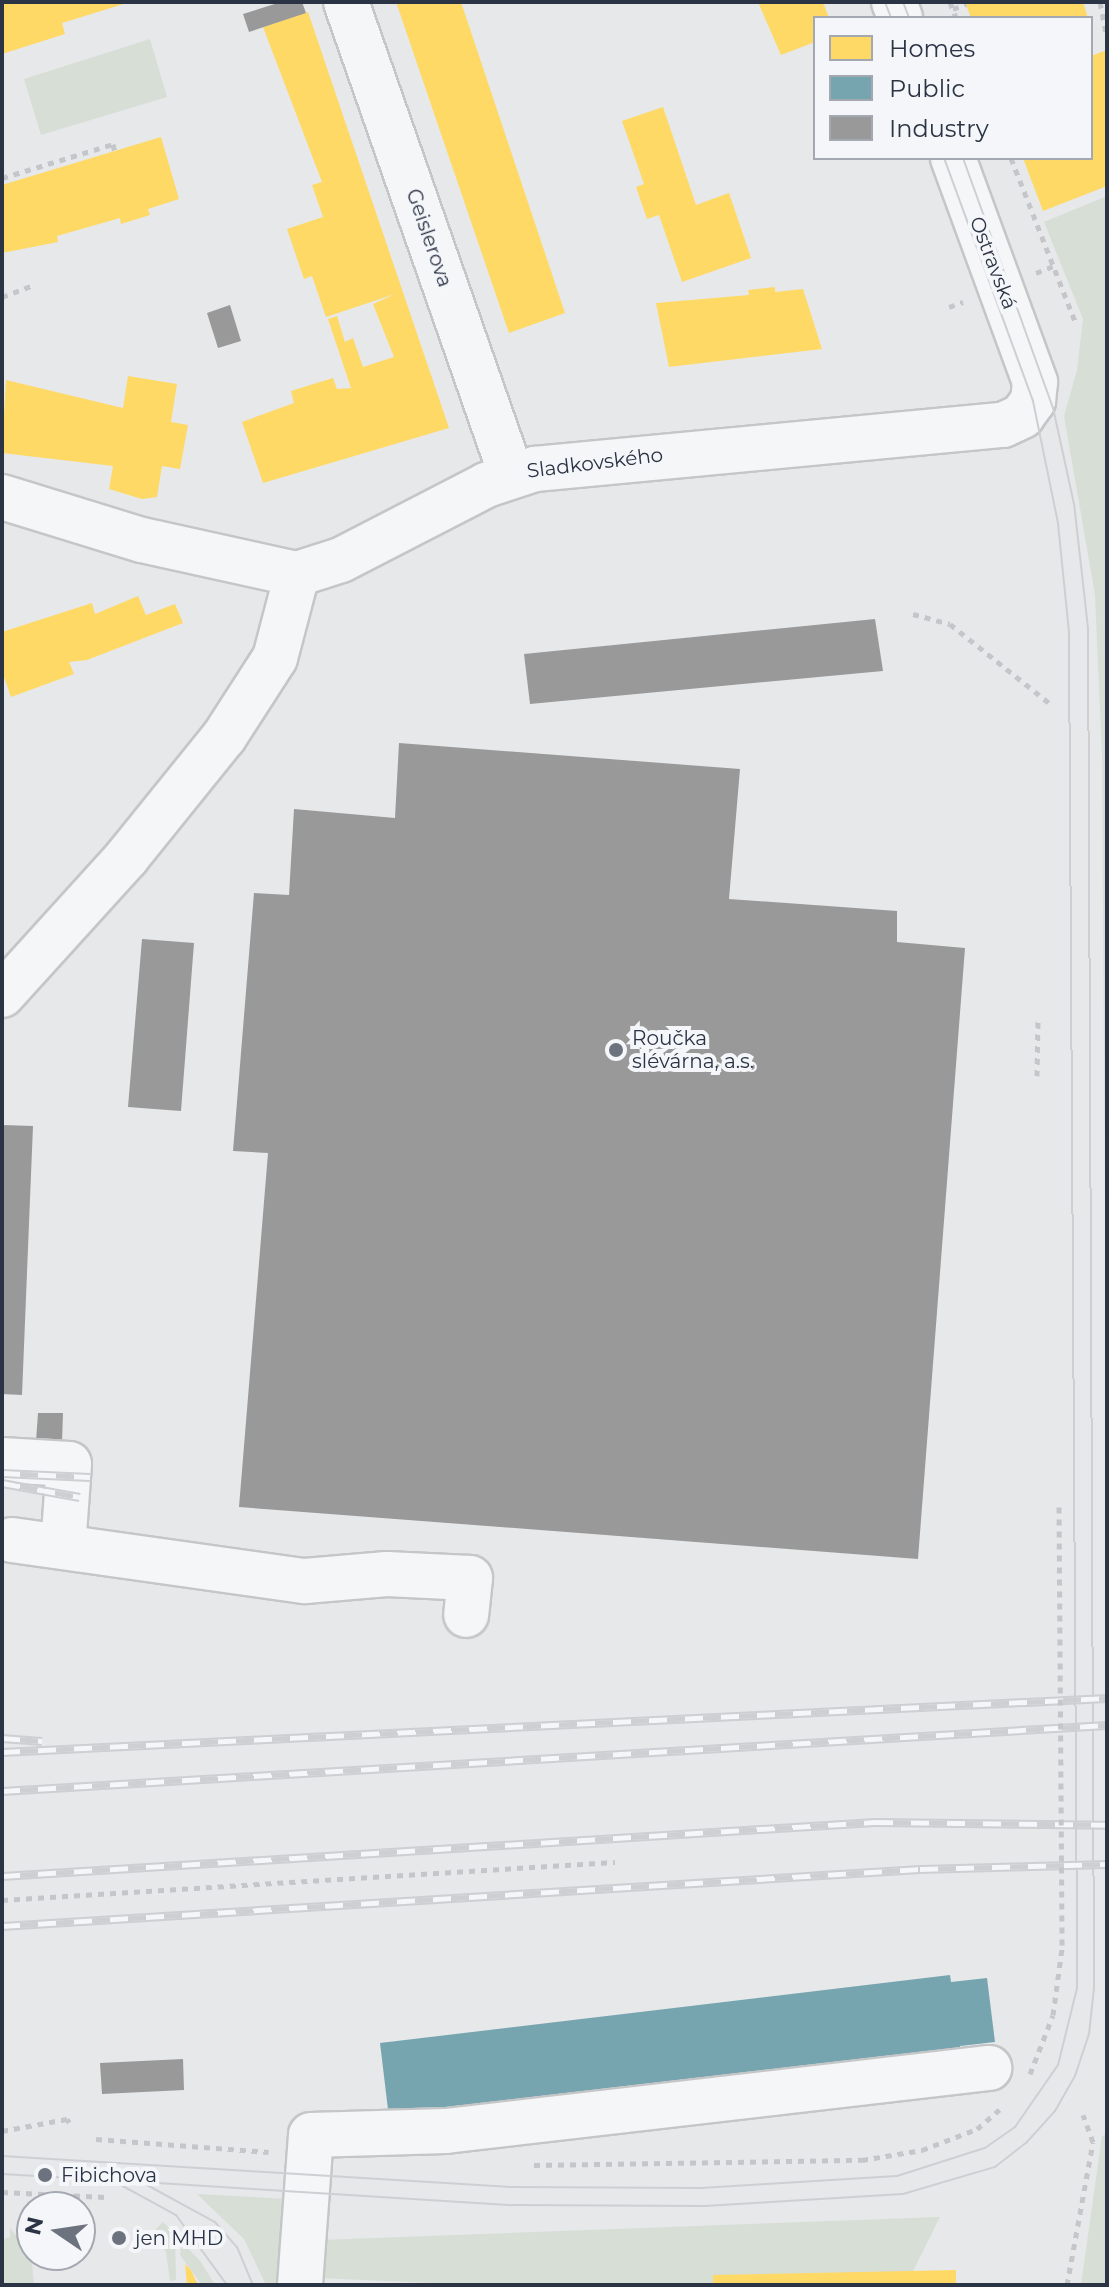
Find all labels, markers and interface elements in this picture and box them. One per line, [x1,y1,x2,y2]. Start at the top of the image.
legend [813,16,1093,160]
text: Homes [889,34,975,63]
text: Public [889,74,965,103]
text: Industry [889,114,989,143]
street label: Geislerova [401,186,457,290]
street label: Ostravská [964,213,1022,313]
street label: Sladkovského [526,443,664,483]
place label: Roučka slévárna, a.s. [632,1026,754,1073]
marker: Roučka slévárna, a.s. [607,1041,625,1059]
place label: Fibichova [61,2163,157,2187]
marker: Fibichova [36,2166,54,2184]
north arrow [16,2191,96,2271]
text: N [19,2214,49,2238]
place label: jen MHD [135,2226,223,2250]
marker: jen MHD [110,2229,128,2247]

